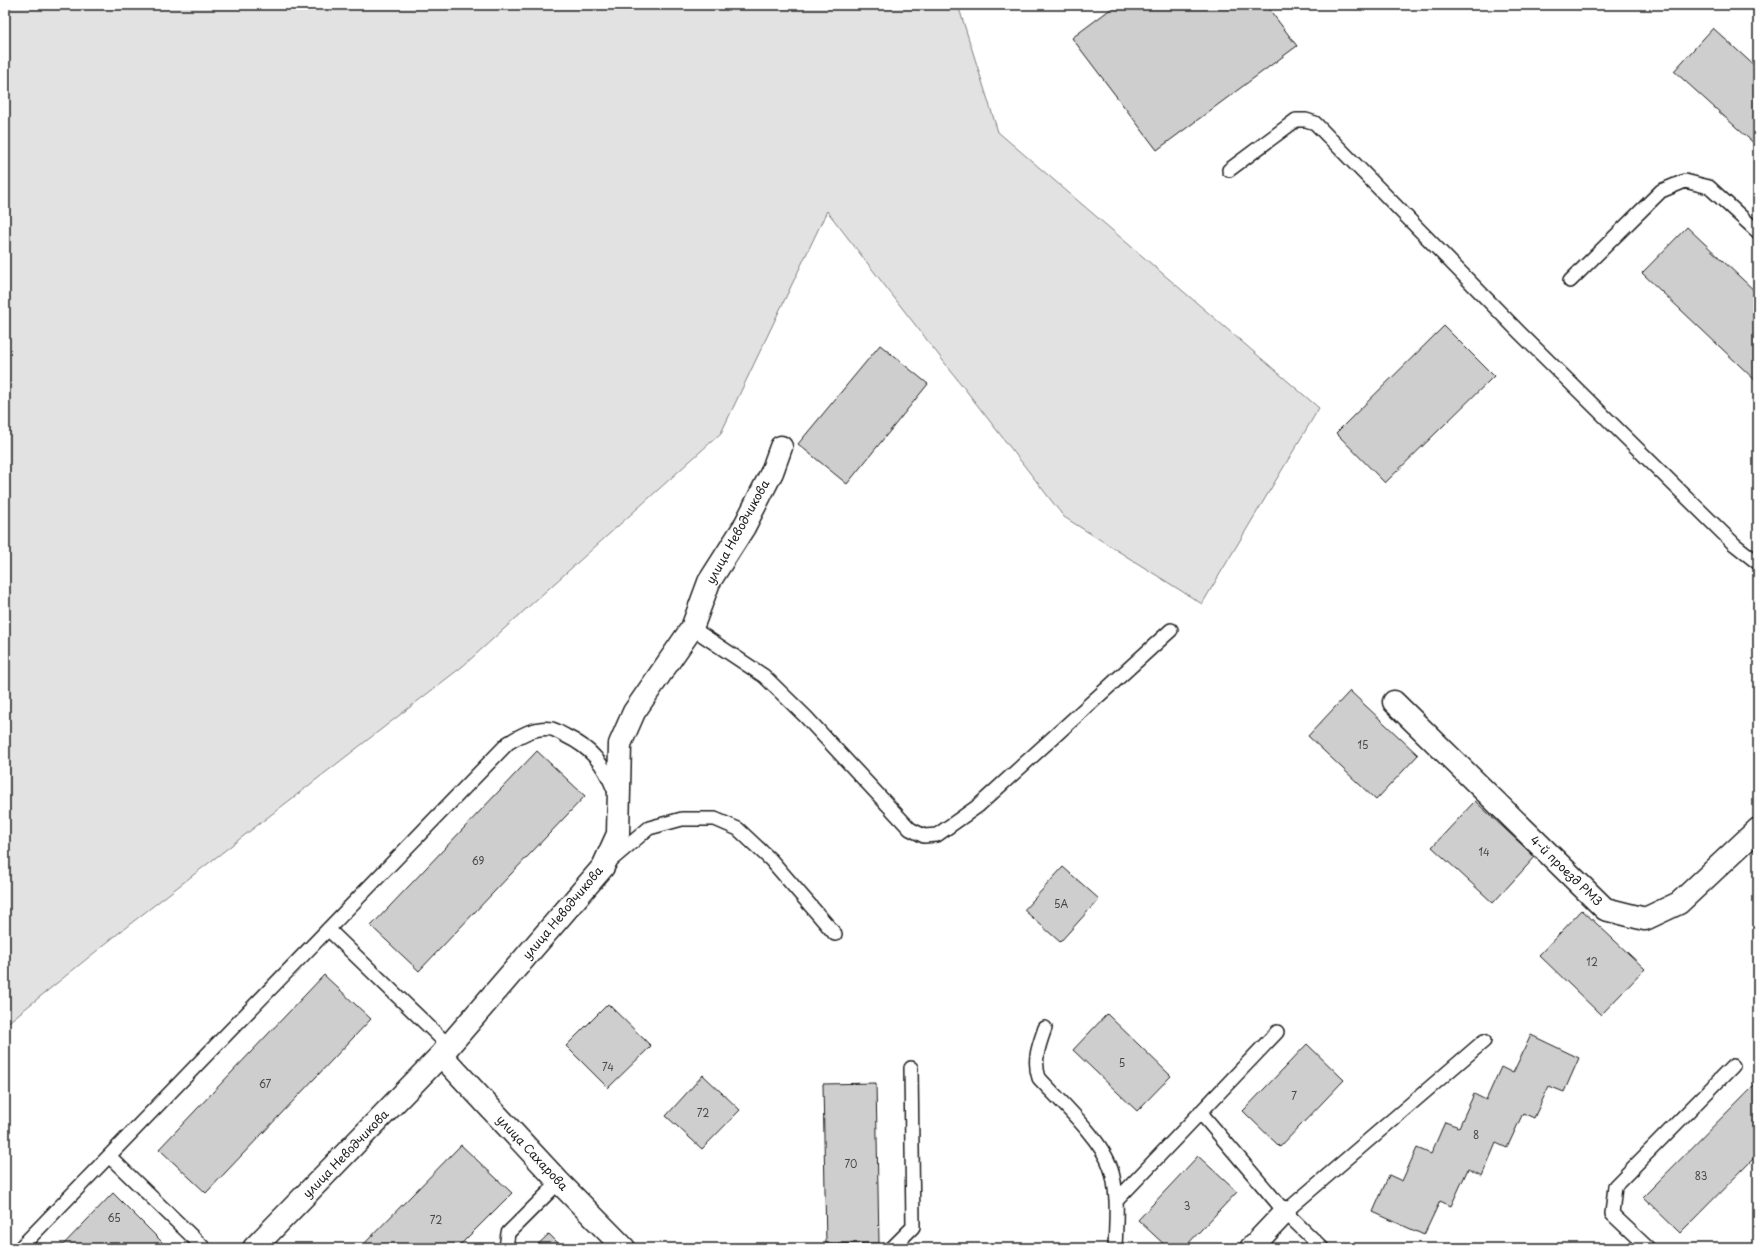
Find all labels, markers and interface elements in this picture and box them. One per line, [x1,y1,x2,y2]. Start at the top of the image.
street label: улица Неводчикова [701,476,774,587]
house number: 15 [1358,737,1368,752]
street label: 4-й проезд РМЗ [1526,831,1607,910]
house number: 14 [1478,844,1490,859]
house number: 69 [472,853,484,868]
street label: улица Неводчикова [518,861,607,963]
house number: 5А [1054,896,1068,911]
house number: 12 [1586,954,1598,969]
house number: 5 [1119,1055,1125,1070]
house number: 74 [602,1059,614,1074]
house number: 67 [259,1076,271,1091]
house number: 7 [1291,1088,1297,1103]
street label: улица Неводчикова [298,1105,393,1202]
house number: 72 [697,1105,709,1120]
street label: улица Сахарова [493,1111,573,1194]
house number: 8 [1473,1127,1479,1142]
house number: 70 [845,1156,857,1171]
house number: 83 [1695,1168,1707,1183]
house number: 3 [1184,1198,1190,1213]
house number: 65 [107,1210,121,1225]
house number: 72 [430,1212,442,1227]

